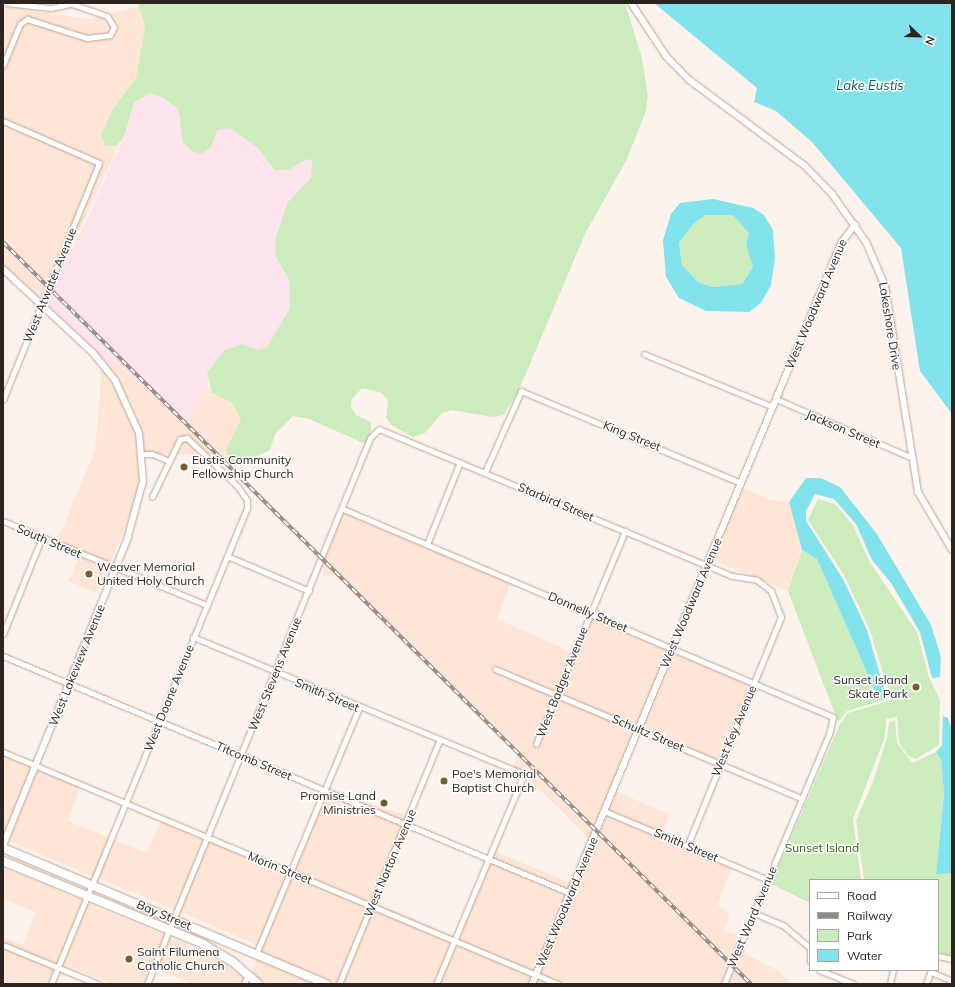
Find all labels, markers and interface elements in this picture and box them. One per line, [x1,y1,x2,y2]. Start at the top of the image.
north arrow [899,16,939,56]
text: N [922,34,938,47]
water label: Lake Eustis [836,77,904,93]
street label: West Atwater Avenue [20,225,80,345]
street label: West Woodward Avenue [782,237,850,371]
street label: Lakeshore Drive [876,281,904,371]
street label: Jackson Street [804,407,882,451]
street label: King Street [601,418,663,454]
place label: Eustis Community Fellowship Church [192,453,293,481]
marker: Eustis Community Fellowship Church [179,462,189,472]
street label: Starbird Street [516,480,596,524]
street label: South Street [15,521,83,561]
street label: West Woodward Avenue [657,536,725,670]
place label: Weaver Memorial United Holy Church [97,560,204,588]
marker: Weaver Memorial United Holy Church [84,569,94,579]
street label: Donnelly Street [546,589,630,635]
street label: West Lakeview Avenue [46,602,108,728]
street label: West Stevens Avenue [246,615,304,733]
street label: West Badger Avenue [533,625,591,739]
street label: West Doane Avenue [141,643,197,753]
place label: Sunset Island Skate Park [833,673,908,701]
street label: Smith Street [293,675,361,715]
marker: Sunset Island Skate Park [911,682,921,692]
street label: West Key Avenue [708,683,760,779]
street label: Schultz Street [610,711,686,755]
street label: Titcomb Street [214,739,294,783]
place label: Poe's Memorial Baptist Church [452,767,536,795]
marker: Poe's Memorial Baptist Church [439,776,449,786]
place label: Promise Land Ministries [300,789,376,817]
marker: Promise Land Ministries [379,798,389,808]
street label: West Norton Avenue [361,807,419,919]
street label: Smith Street [652,825,720,865]
street label: West Woodward Avenue [533,835,601,969]
park label: Sunset Island [785,841,859,855]
street label: Morin Street [246,849,314,887]
street label: West Ward Avenue [724,864,780,970]
legend [809,879,939,971]
text: Road [847,888,876,903]
street label: Bay Street [134,897,194,933]
text: Railway [847,908,892,923]
text: Park [847,928,872,943]
place label: Saint Filumena Catholic Church [137,945,224,973]
text: Water [847,948,882,963]
marker: Saint Filumena Catholic Church [124,954,134,964]

